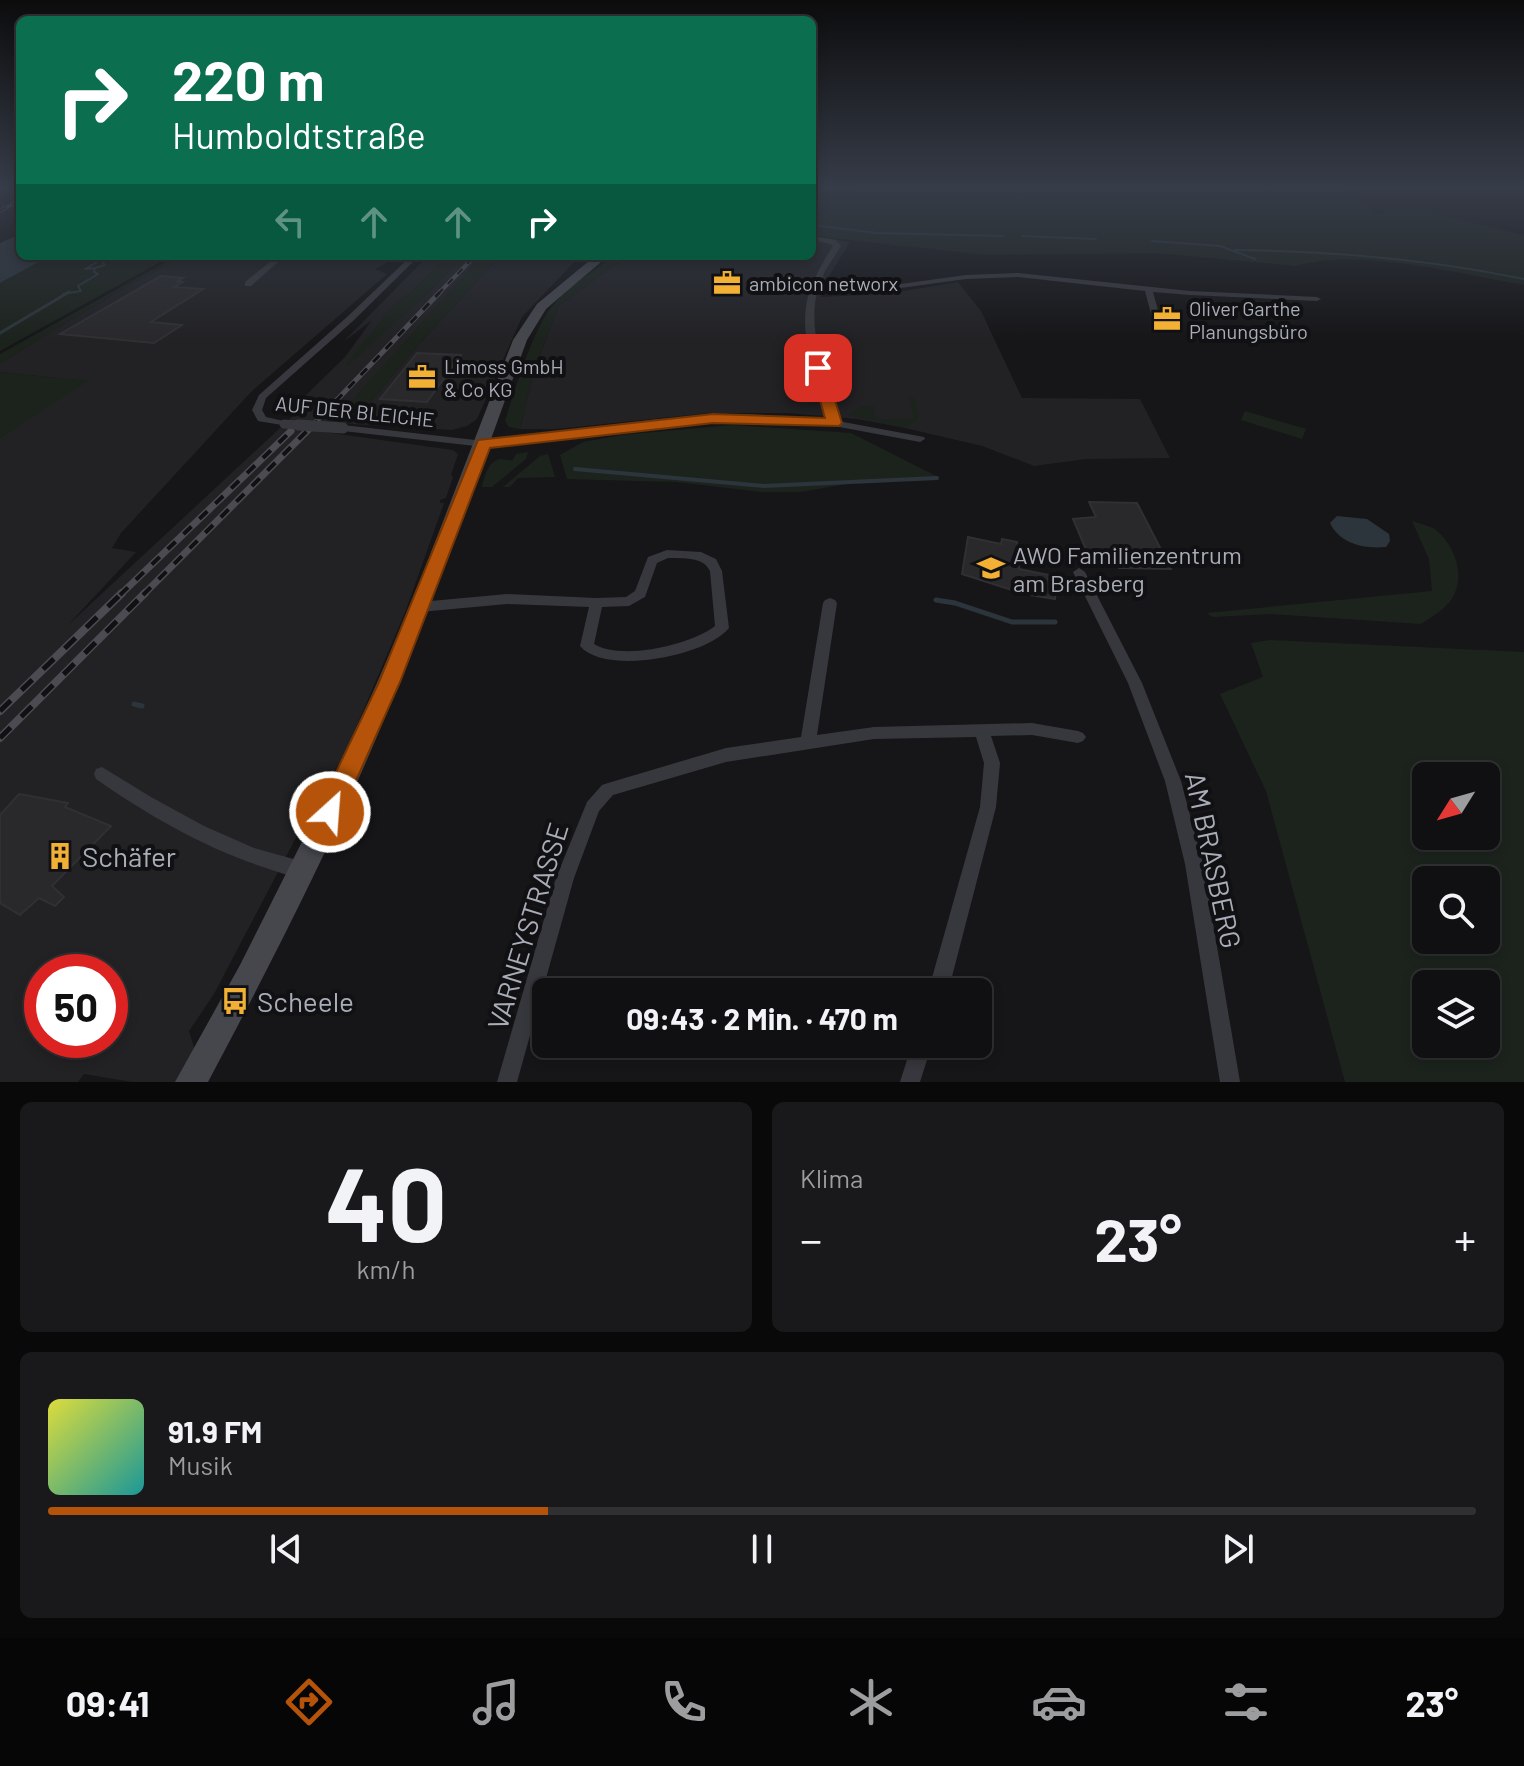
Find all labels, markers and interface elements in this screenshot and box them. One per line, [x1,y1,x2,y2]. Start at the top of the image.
text: 220 m [172,45,325,112]
icon: right [40,48,144,152]
text: Humboldtstraße [172,113,426,156]
icon: left [268,200,312,244]
icon: ahead [352,200,396,244]
icon: ahead [436,200,480,244]
icon: right [520,200,564,244]
office icon: ambicon networx [712,268,742,298]
place label: ambicon networx [749,271,898,295]
place label: Oliver Garthe Planungsbüro [1189,296,1308,343]
office icon: Oliver Garthe Planungsbüro [1152,304,1182,334]
pin [784,334,852,402]
icon: arrive [796,346,840,390]
place label: Limoss GmbH & Co KG [444,354,563,401]
office icon: Limoss GmbH & Co KG [407,362,437,392]
street label: AUF DER BLEICHE [274,391,436,431]
place label: AWO Familienzentrum am Brasberg [1013,540,1242,597]
school or university icon: AWO Familienzentrum am Brasberg [976,553,1006,583]
north arrow [1412,762,1500,850]
map controls [1412,762,1500,1058]
street label: AM BRASBERG [1179,769,1249,951]
position arrow [288,770,372,854]
street label: VARNEYSTRASSE [479,818,575,1034]
place label: Schäfer [82,839,176,873]
building icon: Schäfer [45,841,75,871]
button: search [1412,866,1500,954]
speed limit sign: 50 [24,954,128,1058]
button: layers [1412,970,1500,1058]
place label: Scheele [257,984,354,1018]
bus stop icon: Scheele [220,986,250,1016]
text: 09:43 · 2 Min. · 470 m [626,1000,898,1036]
text: 40 [325,1138,447,1263]
text: Klima [800,1162,863,1193]
text: 23° [1094,1202,1182,1274]
text: − [800,1212,822,1265]
text: + [1454,1212,1476,1265]
text: km/h [357,1253,415,1284]
text: 91.9 FM [168,1413,262,1449]
text: Musik [168,1449,233,1480]
icon: previous [264,1527,308,1571]
icon: pause [740,1527,784,1571]
icon: next [1216,1527,1260,1571]
icon: directions [281,1674,337,1730]
icon: music [468,1674,524,1730]
icon: phone [656,1674,712,1730]
icon: climate [843,1674,899,1730]
icon: car [1031,1674,1087,1730]
icon: filters [1218,1674,1274,1730]
text: 09:41 [66,1681,150,1724]
text: 23° [1406,1681,1458,1724]

